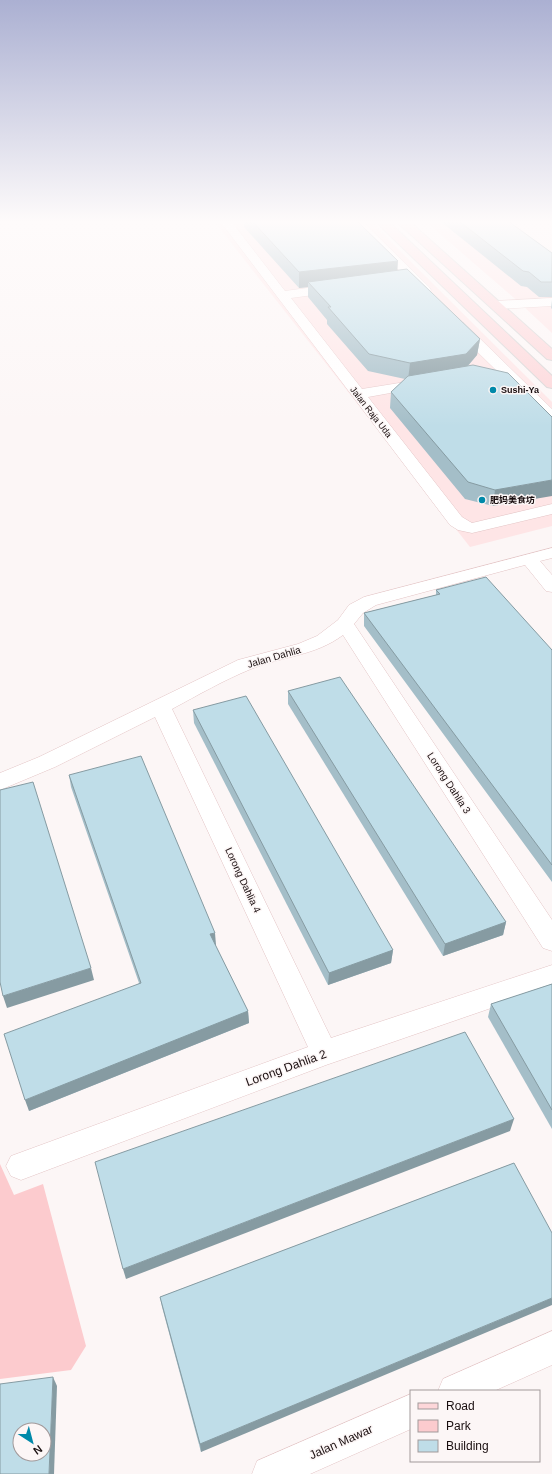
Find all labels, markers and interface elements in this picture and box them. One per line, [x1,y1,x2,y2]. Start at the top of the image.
street label: Jalan Raja Uda [348,385,394,439]
marker: Sushi-Ya [488,385,498,395]
place label: Sushi-Ya [501,385,540,395]
place label: 肥妈美食坊 [490,494,535,505]
marker: 肥妈美食坊 [477,495,487,505]
street label: Jalan Dahlia [246,644,302,670]
street label: Lorong Dahlia 3 [425,750,473,816]
street label: Lorong Dahlia 4 [223,846,263,915]
street label: Lorong Dahlia 2 [244,1047,329,1089]
legend [410,1390,540,1462]
text: Road [446,1399,475,1413]
text: Park [446,1419,472,1433]
north arrow [12,1422,52,1462]
street label: Jalan Mawar [307,1422,375,1462]
text: Building [446,1439,489,1453]
text: N [31,1443,45,1457]

